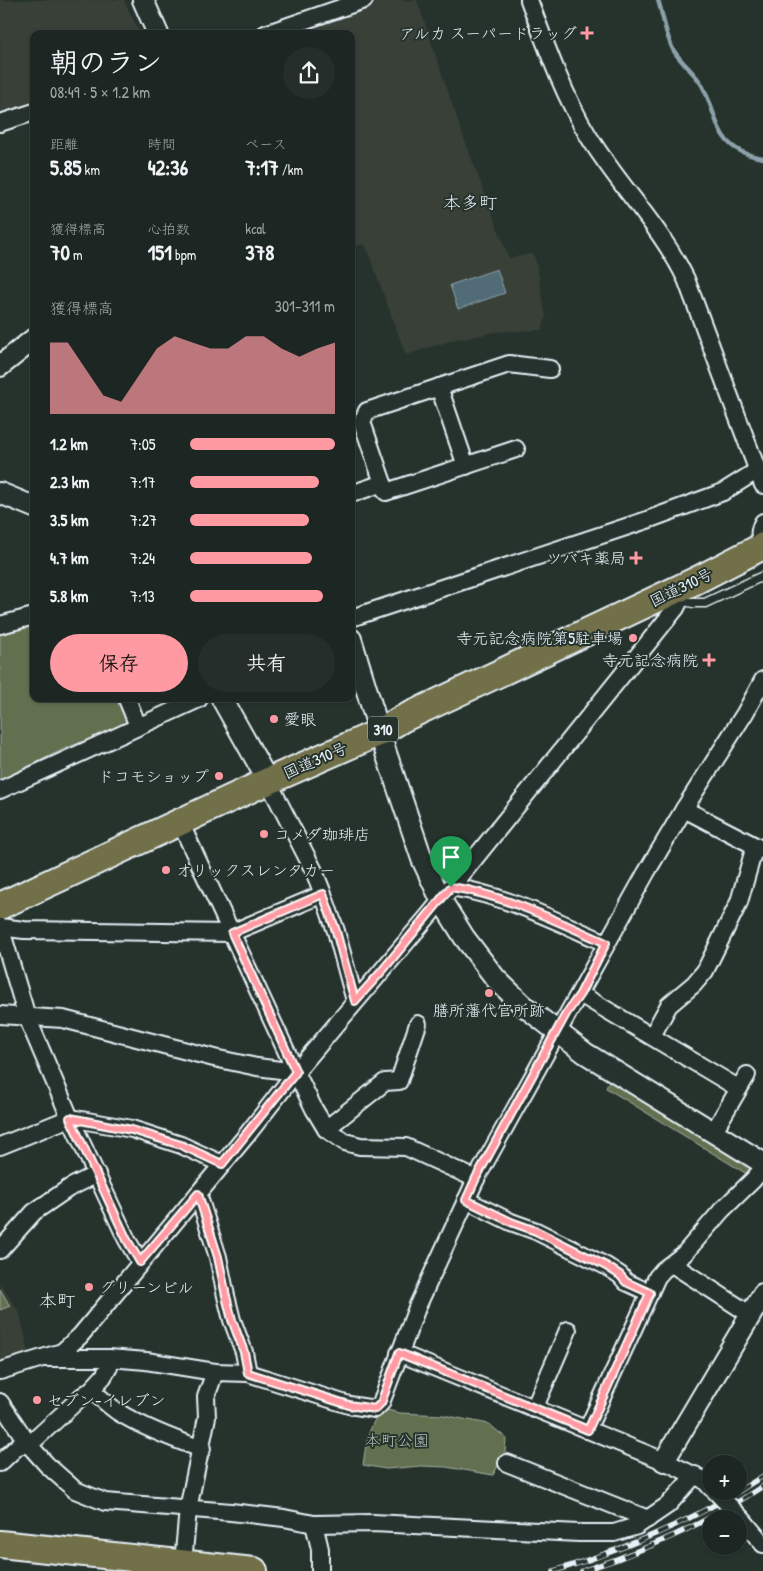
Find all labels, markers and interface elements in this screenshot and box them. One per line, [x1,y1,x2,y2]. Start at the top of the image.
place label: アルカ スーパードラッグ [399,22,577,44]
marker: アルカ スーパードラッグ [581,27,593,39]
text: 朝のラン [50,43,162,81]
button: share [283,47,335,99]
text: 08:49 · 5 × 1.2 km [50,81,150,103]
text: 距離 [50,134,78,153]
text: 時間 [148,134,176,153]
text: ペース [245,134,287,153]
text: 5.85 [50,153,81,182]
text: 42:36 [148,153,188,182]
text: 7:17 [245,153,279,182]
text: km [81,160,100,179]
text: /km [279,160,303,179]
district label: 本多町 [443,190,497,215]
text: 獲得標高 [50,219,106,238]
text: 心拍数 [148,219,190,238]
text: kcal [245,219,266,238]
text: 70 [50,238,70,267]
text: 151 [148,238,172,267]
text: 378 [245,238,274,267]
text: m [70,245,83,264]
text: bpm [172,245,196,264]
text: 301–311 m [275,295,335,317]
text: 獲得標高 [50,297,114,319]
text: 1.2 km [50,433,88,455]
text: 7:05 [130,433,156,455]
text: 2.3 km [50,471,89,493]
text: 7:17 [130,471,155,493]
text: 3.5 km [50,509,89,531]
text: 7:27 [130,509,157,531]
text: 4.7 km [50,547,89,569]
text: 7:24 [130,547,155,569]
place label: ツバキ薬局 [546,547,626,569]
marker: ツバキ薬局 [630,552,642,564]
street label: 国道310号 [646,562,716,612]
text: 5.8 km [50,585,88,607]
text: 7:13 [130,585,155,607]
place label: 寺元記念病院第5駐車場 [456,627,623,649]
marker: 寺元記念病院第5駐車場 [627,632,639,644]
button: 保存 [50,634,188,692]
button: 共有 [198,634,335,692]
place label: 寺元記念病院 [602,649,698,671]
marker: 寺元記念病院 [702,653,716,667]
place label: 愛眼 [284,708,316,730]
marker: 愛眼 [268,713,280,725]
road number: 310 [368,716,398,742]
street label: 国道310号 [279,736,351,784]
place label: ドコモショップ [98,765,209,787]
marker: ドコモショップ [213,770,225,782]
place label: コメダ珈琲店 [274,823,370,845]
marker: コメダ珈琲店 [258,828,270,840]
pin [430,836,472,887]
icon: arrive [437,843,465,871]
place label: オリックスレンタカー [176,859,335,881]
marker: オリックスレンタカー [160,864,172,876]
marker: 膳所藩代官所跡 [483,987,495,999]
place label: 膳所藩代官所跡 [433,999,545,1021]
place label: グリーンビル [99,1276,194,1298]
marker: グリーンビル [83,1281,95,1293]
district label: 本町 [39,1288,75,1313]
place label: セブン-イレブン [47,1389,165,1411]
marker: セブン-イレブン [31,1394,43,1406]
park label: 本町公園 [365,1429,429,1451]
map controls [702,1455,747,1555]
button: + [702,1455,747,1500]
button: − [702,1510,747,1555]

